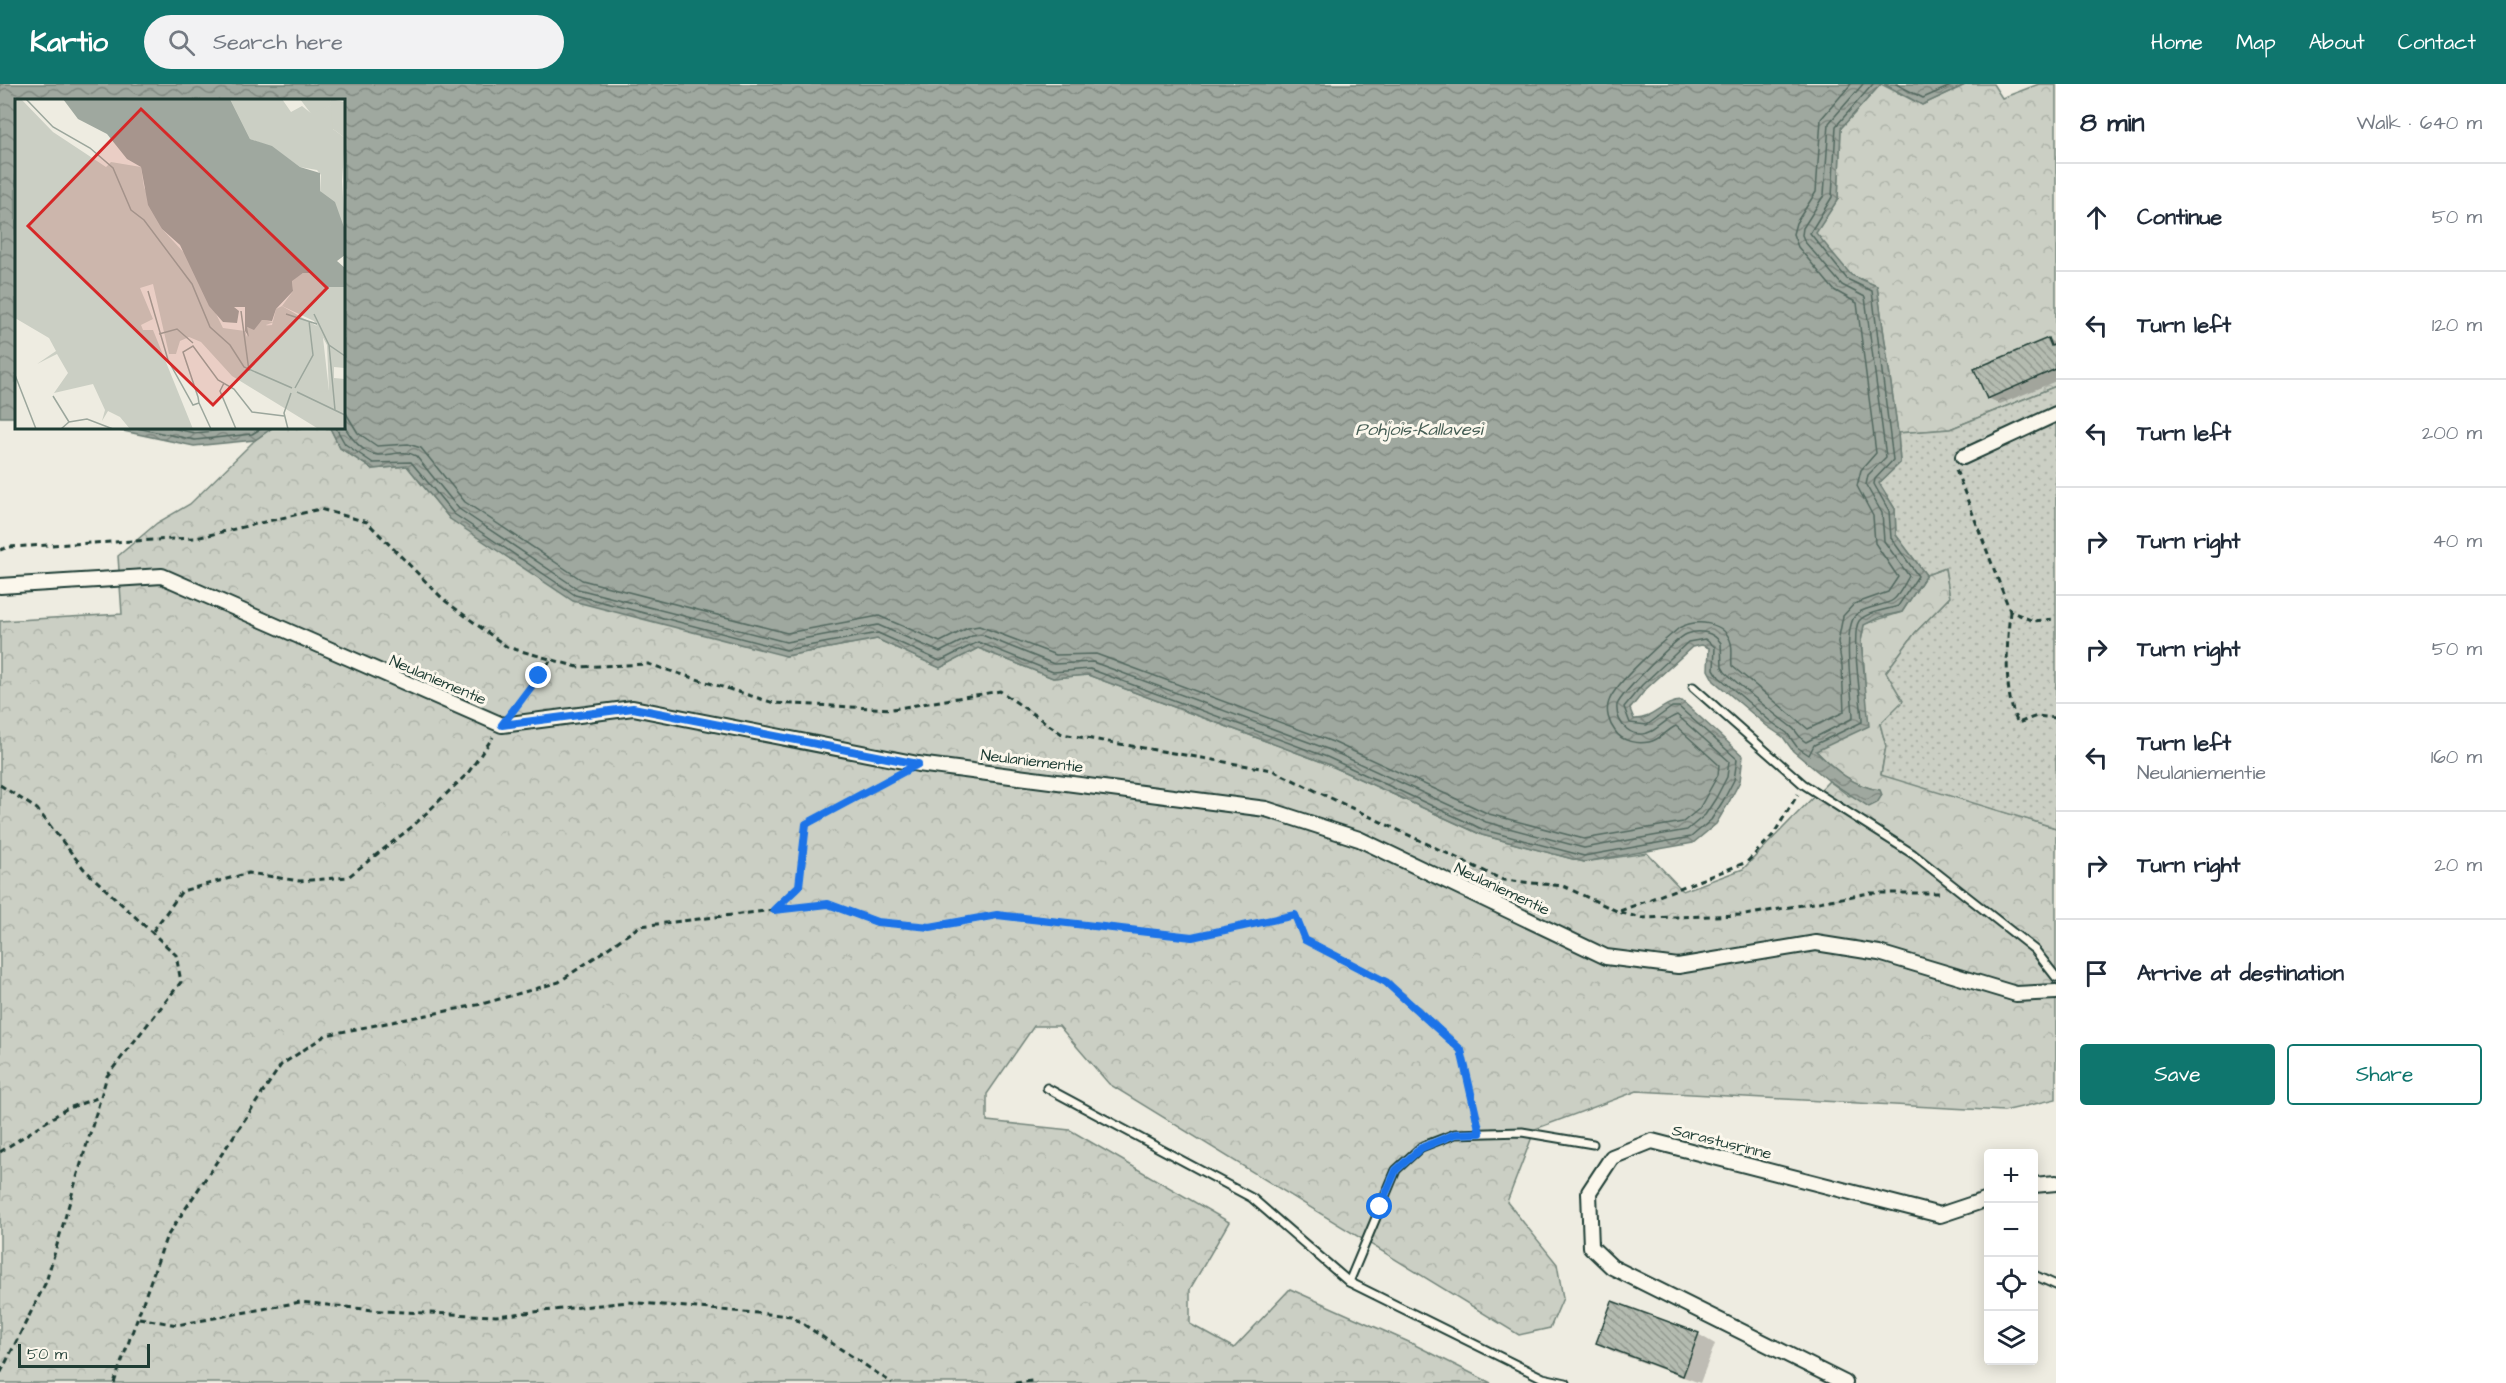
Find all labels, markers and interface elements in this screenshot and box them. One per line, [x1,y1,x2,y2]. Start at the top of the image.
search box [144,15,564,69]
text: Kartio [30,23,108,62]
icon: search [165,26,198,59]
text: Search here [213,27,343,58]
text: Home [2151,28,2203,57]
text: Map [2236,28,2276,57]
text: About [2309,28,2365,57]
text: Contact [2398,28,2476,57]
inset map [15,99,345,429]
text: 8 min [2080,105,2144,141]
text: Walk · 640 m [2356,109,2482,137]
icon: ahead [2080,201,2113,234]
text: Continue [2137,202,2222,233]
text: 50 m [2432,203,2482,231]
icon: left [2080,309,2113,342]
text: Turn left [2137,310,2231,341]
text: 120 m [2432,311,2482,339]
water label: Pohjois-Kallavesi [1356,417,1485,442]
icon: left [2080,417,2113,450]
text: Turn left [2137,418,2231,449]
text: 200 m [2422,419,2482,447]
icon: right [2080,525,2113,558]
text: Turn right [2137,526,2240,557]
text: 40 m [2432,527,2482,555]
icon: right [2080,633,2113,666]
text: Turn right [2137,634,2240,665]
text: 50 m [2432,635,2482,663]
street label: Neulaniementie [386,650,490,710]
route end [525,662,551,688]
text: Turn left [2137,728,2231,759]
icon: left [2080,741,2113,774]
text: 160 m [2431,743,2482,771]
street label: Neulaniementie [979,744,1085,778]
text: Neulaniementie [2137,759,2266,787]
icon: right [2080,849,2113,882]
text: Turn right [2137,850,2240,881]
text: 20 m [2434,851,2482,879]
street label: Neulaniementie [1451,857,1554,921]
icon: arrive [2080,957,2113,990]
text: Arrive at destination [2137,958,2344,989]
button: Save [2080,1044,2275,1105]
button: Share [2287,1044,2482,1105]
street label: Sarastusrinne [1670,1119,1774,1165]
map controls [1984,1149,2038,1365]
button: + [1984,1149,2038,1203]
route start [1366,1193,1392,1219]
button: − [1984,1203,2038,1257]
button: locate [1984,1257,2038,1311]
button: layers [1984,1311,2038,1365]
scale bar [18,1341,150,1368]
text: 50 m [27,1343,67,1365]

